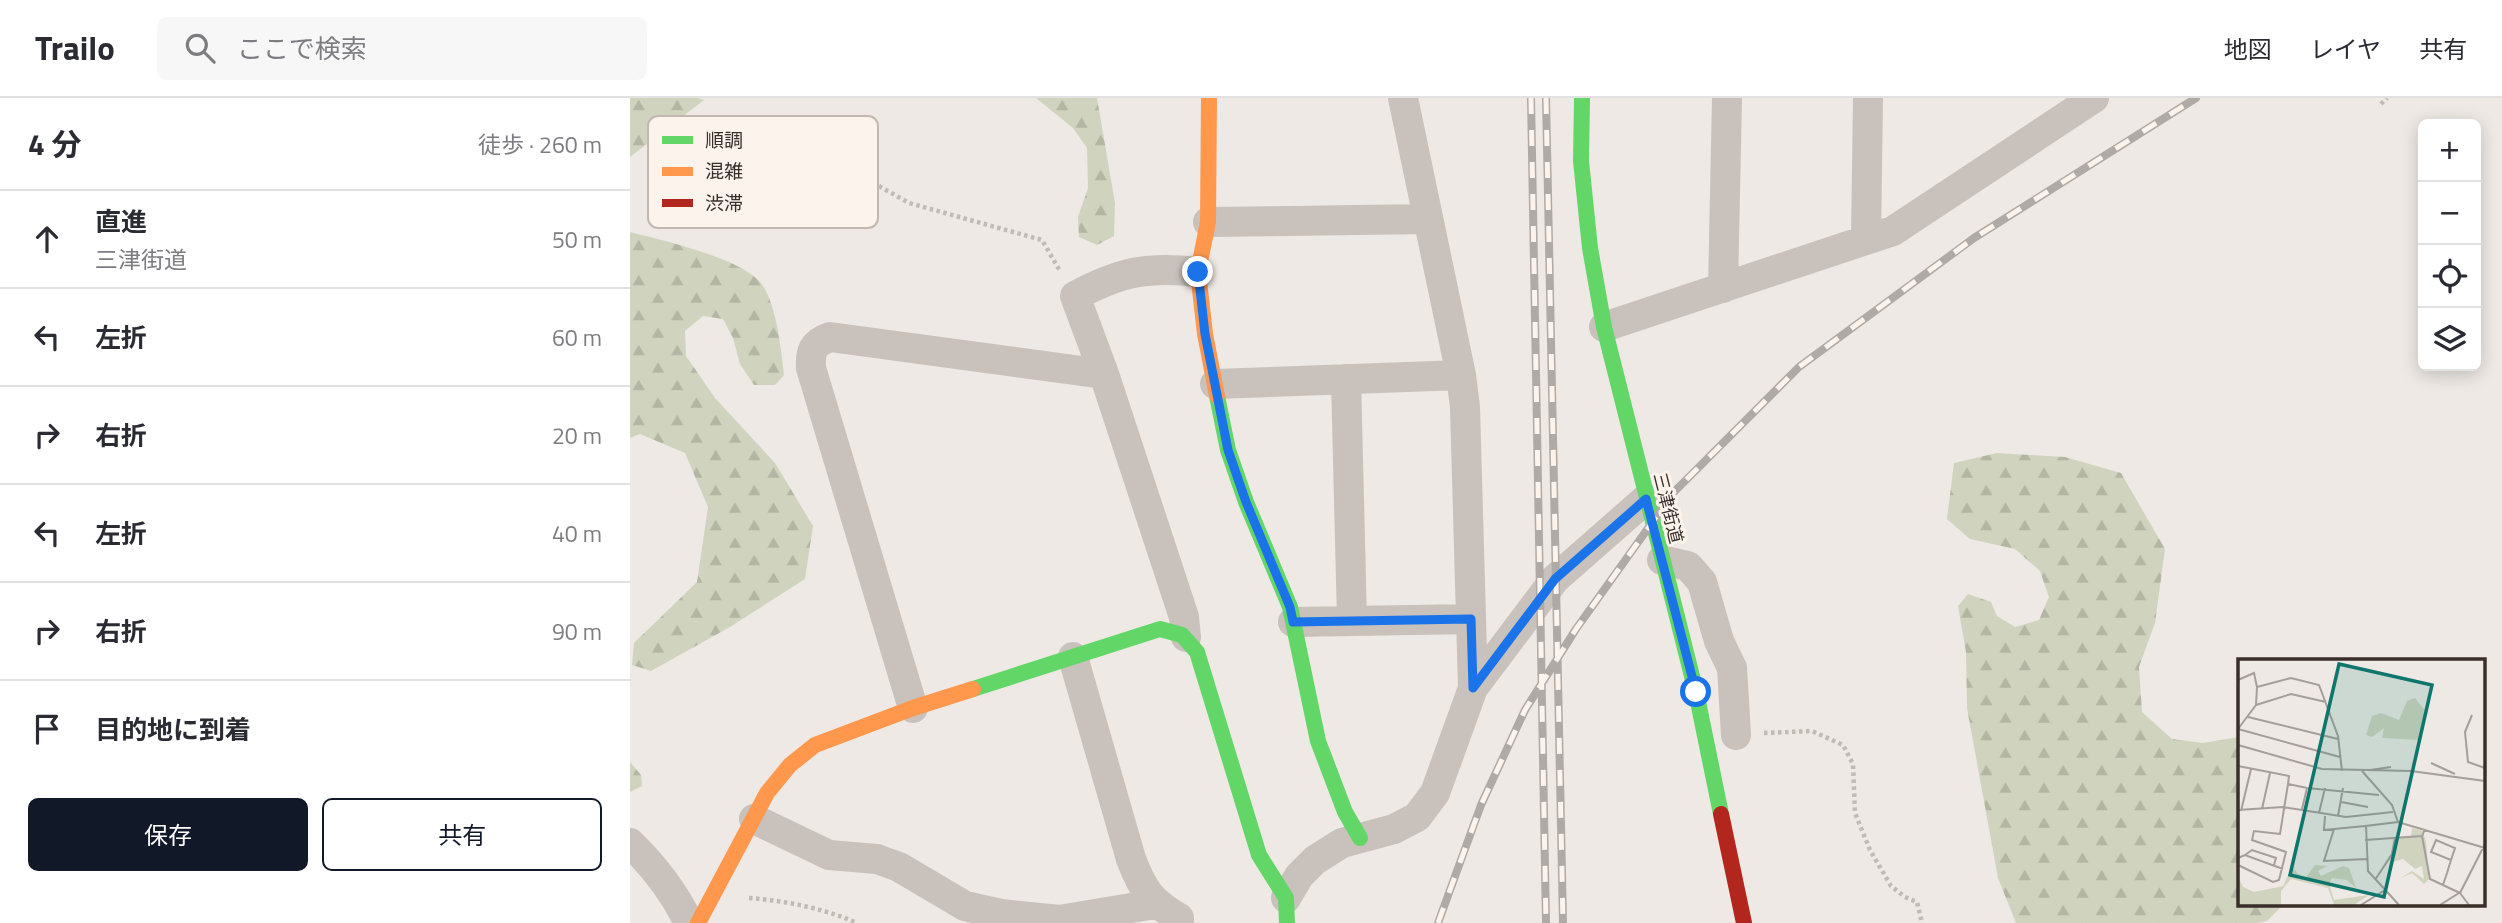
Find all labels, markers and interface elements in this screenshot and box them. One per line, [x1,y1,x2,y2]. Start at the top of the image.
search box [157,17,647,80]
text: Trailo [35,23,115,73]
icon: search [181,29,219,67]
text: ここで検索 [237,29,367,68]
text: 地図 [2224,31,2272,67]
text: レイヤ [2310,31,2381,67]
text: 共有 [2419,31,2467,67]
legend [648,116,878,228]
map controls [2418,119,2481,371]
button: + [2418,119,2481,182]
text: 4 分 [28,121,81,167]
text: 順調 [705,125,743,154]
text: 徒歩 · 260 m [478,127,602,162]
text: 混雑 [705,156,743,185]
button: − [2418,182,2481,245]
text: 渋滞 [705,188,743,217]
text: 直進 [95,202,147,241]
icon: ahead [28,220,66,258]
text: 50 m [552,222,602,257]
text: 三津街道 [95,242,187,277]
button: locate [2418,245,2481,308]
route end [1182,256,1213,287]
button: layers [2418,308,2481,371]
icon: left [28,318,66,356]
text: 左折 [95,318,147,357]
text: 60 m [552,320,602,355]
icon: right [28,416,66,454]
text: 右折 [95,416,147,455]
text: 20 m [552,418,602,453]
street label: 三津街道 [1647,470,1690,546]
icon: left [28,514,66,552]
text: 左折 [95,514,147,553]
text: 40 m [552,516,602,551]
icon: right [28,612,66,650]
text: 右折 [95,612,147,651]
text: 90 m [552,614,602,649]
inset map [2238,659,2484,906]
route start [1680,676,1711,707]
icon: arrive [28,710,66,748]
text: 目的地に到着 [95,710,251,749]
button: 保存 [28,798,308,871]
button: 共有 [322,798,602,871]

